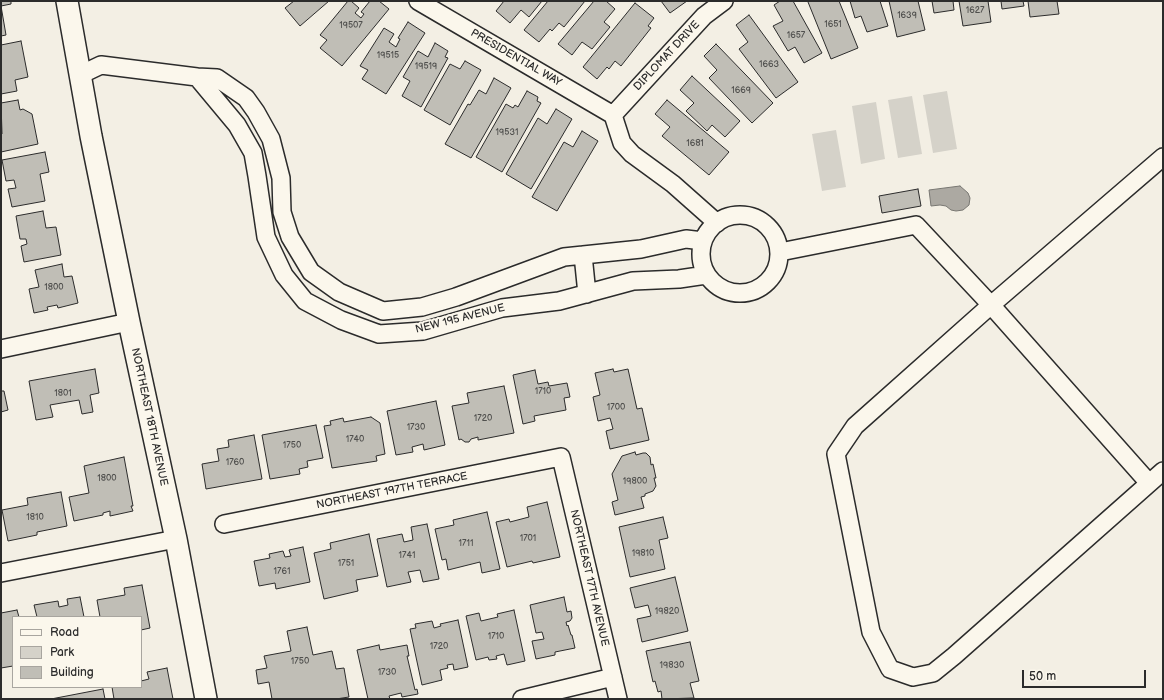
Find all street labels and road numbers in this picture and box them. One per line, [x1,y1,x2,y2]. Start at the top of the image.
street label: DIPLOMAT DRIVE [631,18,703,94]
street label: PRESIDENTIAL WAY [468,27,564,89]
street label: NEW 195 AVENUE [414,301,506,337]
street label: NORTHEAST 18TH AVENUE [128,347,170,487]
street label: NORTHEAST 197TH TERRACE [315,470,469,512]
street label: NORTHEAST 17TH AVENUE [567,508,611,648]

